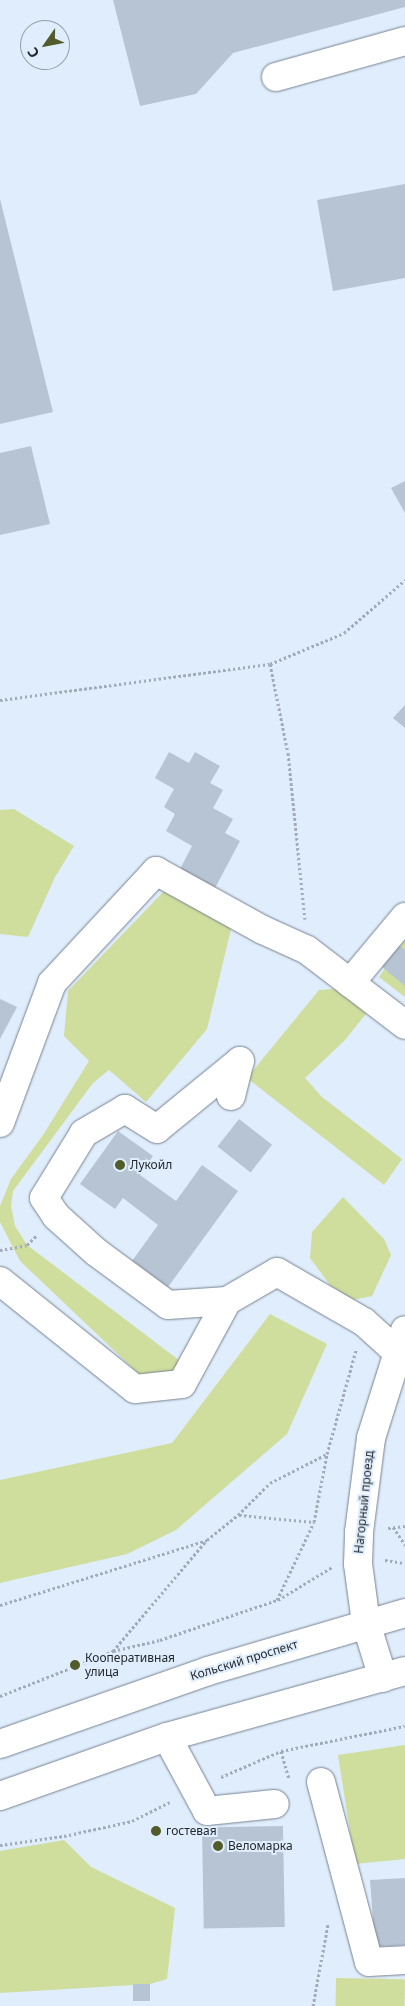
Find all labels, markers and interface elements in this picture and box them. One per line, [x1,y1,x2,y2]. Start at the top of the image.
north arrow [20,20,70,70]
text: С [22,44,43,62]
place label: Лукойл [130,1158,172,1172]
marker: Лукойл [114,1159,126,1171]
street label: Нагорный проезд [351,1450,377,1554]
street label: Кольский проспект [188,1637,300,1683]
place label: Кооперативная улица [85,1651,175,1679]
marker: Кооперативная улица [69,1659,81,1671]
place label: гостевая [166,1824,217,1838]
marker: гостевая [150,1825,162,1837]
place label: Веломарка [228,1839,293,1853]
marker: Веломарка [212,1840,224,1852]

